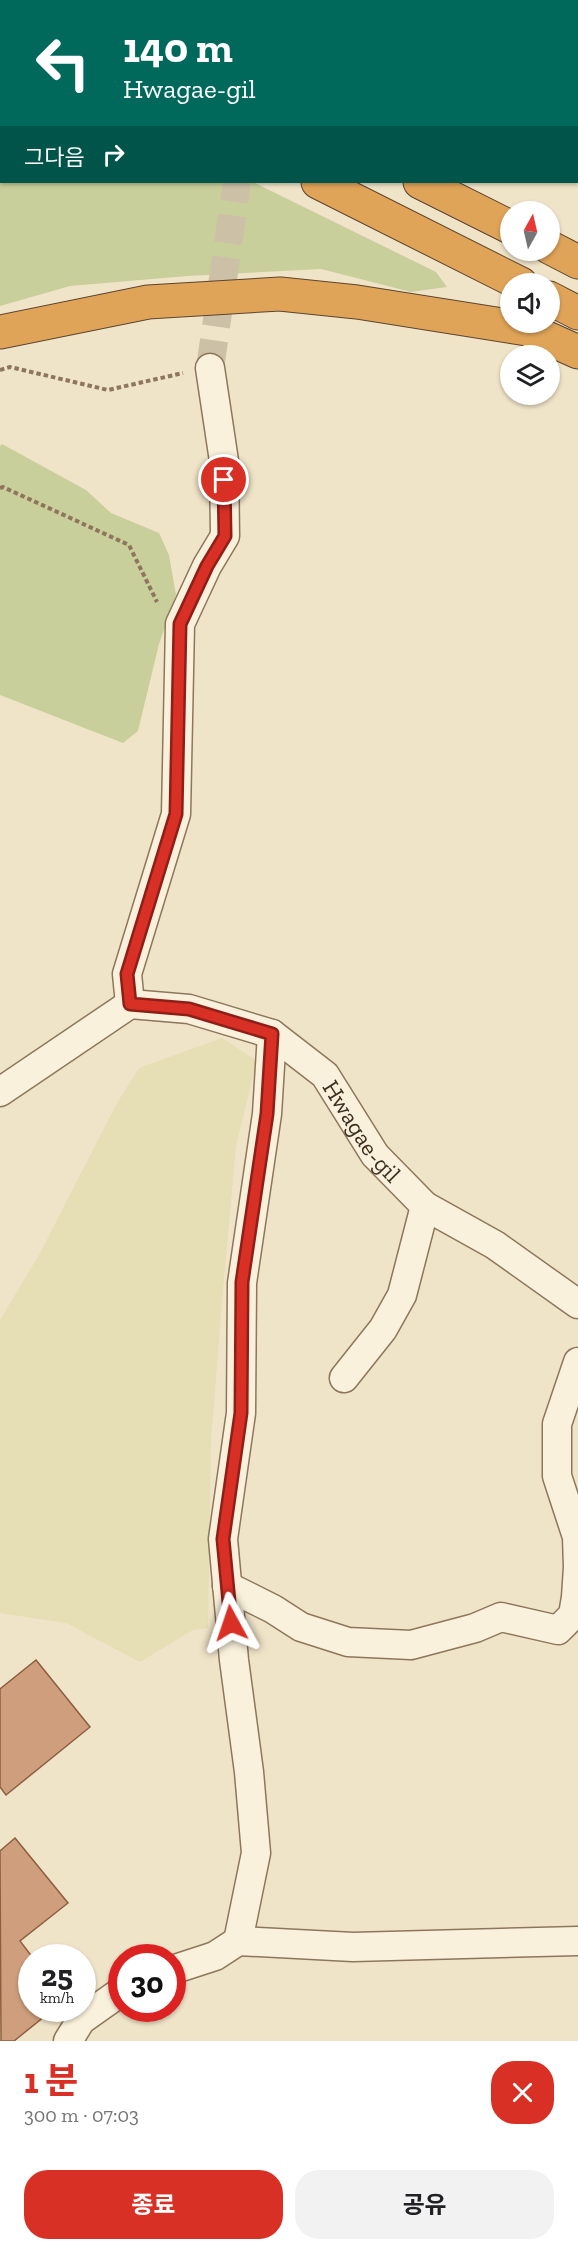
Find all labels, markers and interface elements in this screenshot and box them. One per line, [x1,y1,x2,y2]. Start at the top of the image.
text: 140 m [123,22,233,73]
icon: left [24,24,102,102]
text: Hwagae-gil [123,73,256,105]
icon: right [97,138,130,171]
text: 그다음 [24,144,85,171]
north arrow [500,201,560,261]
map controls [500,201,560,405]
button: sound [500,273,560,333]
button: layers [500,345,560,405]
pin [198,454,249,505]
icon: arrive [207,463,240,496]
street label: Hwagae-gil [317,1074,408,1188]
position arrow [199,1591,263,1655]
speed limit sign: 30 [108,1944,186,2022]
text: 25 [41,1958,73,1994]
text: km/h [40,1989,74,2007]
text: 1 분 [24,2059,78,2102]
button: close [491,2061,554,2124]
text: 300 m · 07:03 [24,2103,139,2127]
button: 종료 [24,2170,283,2239]
button: 공유 [295,2170,554,2239]

